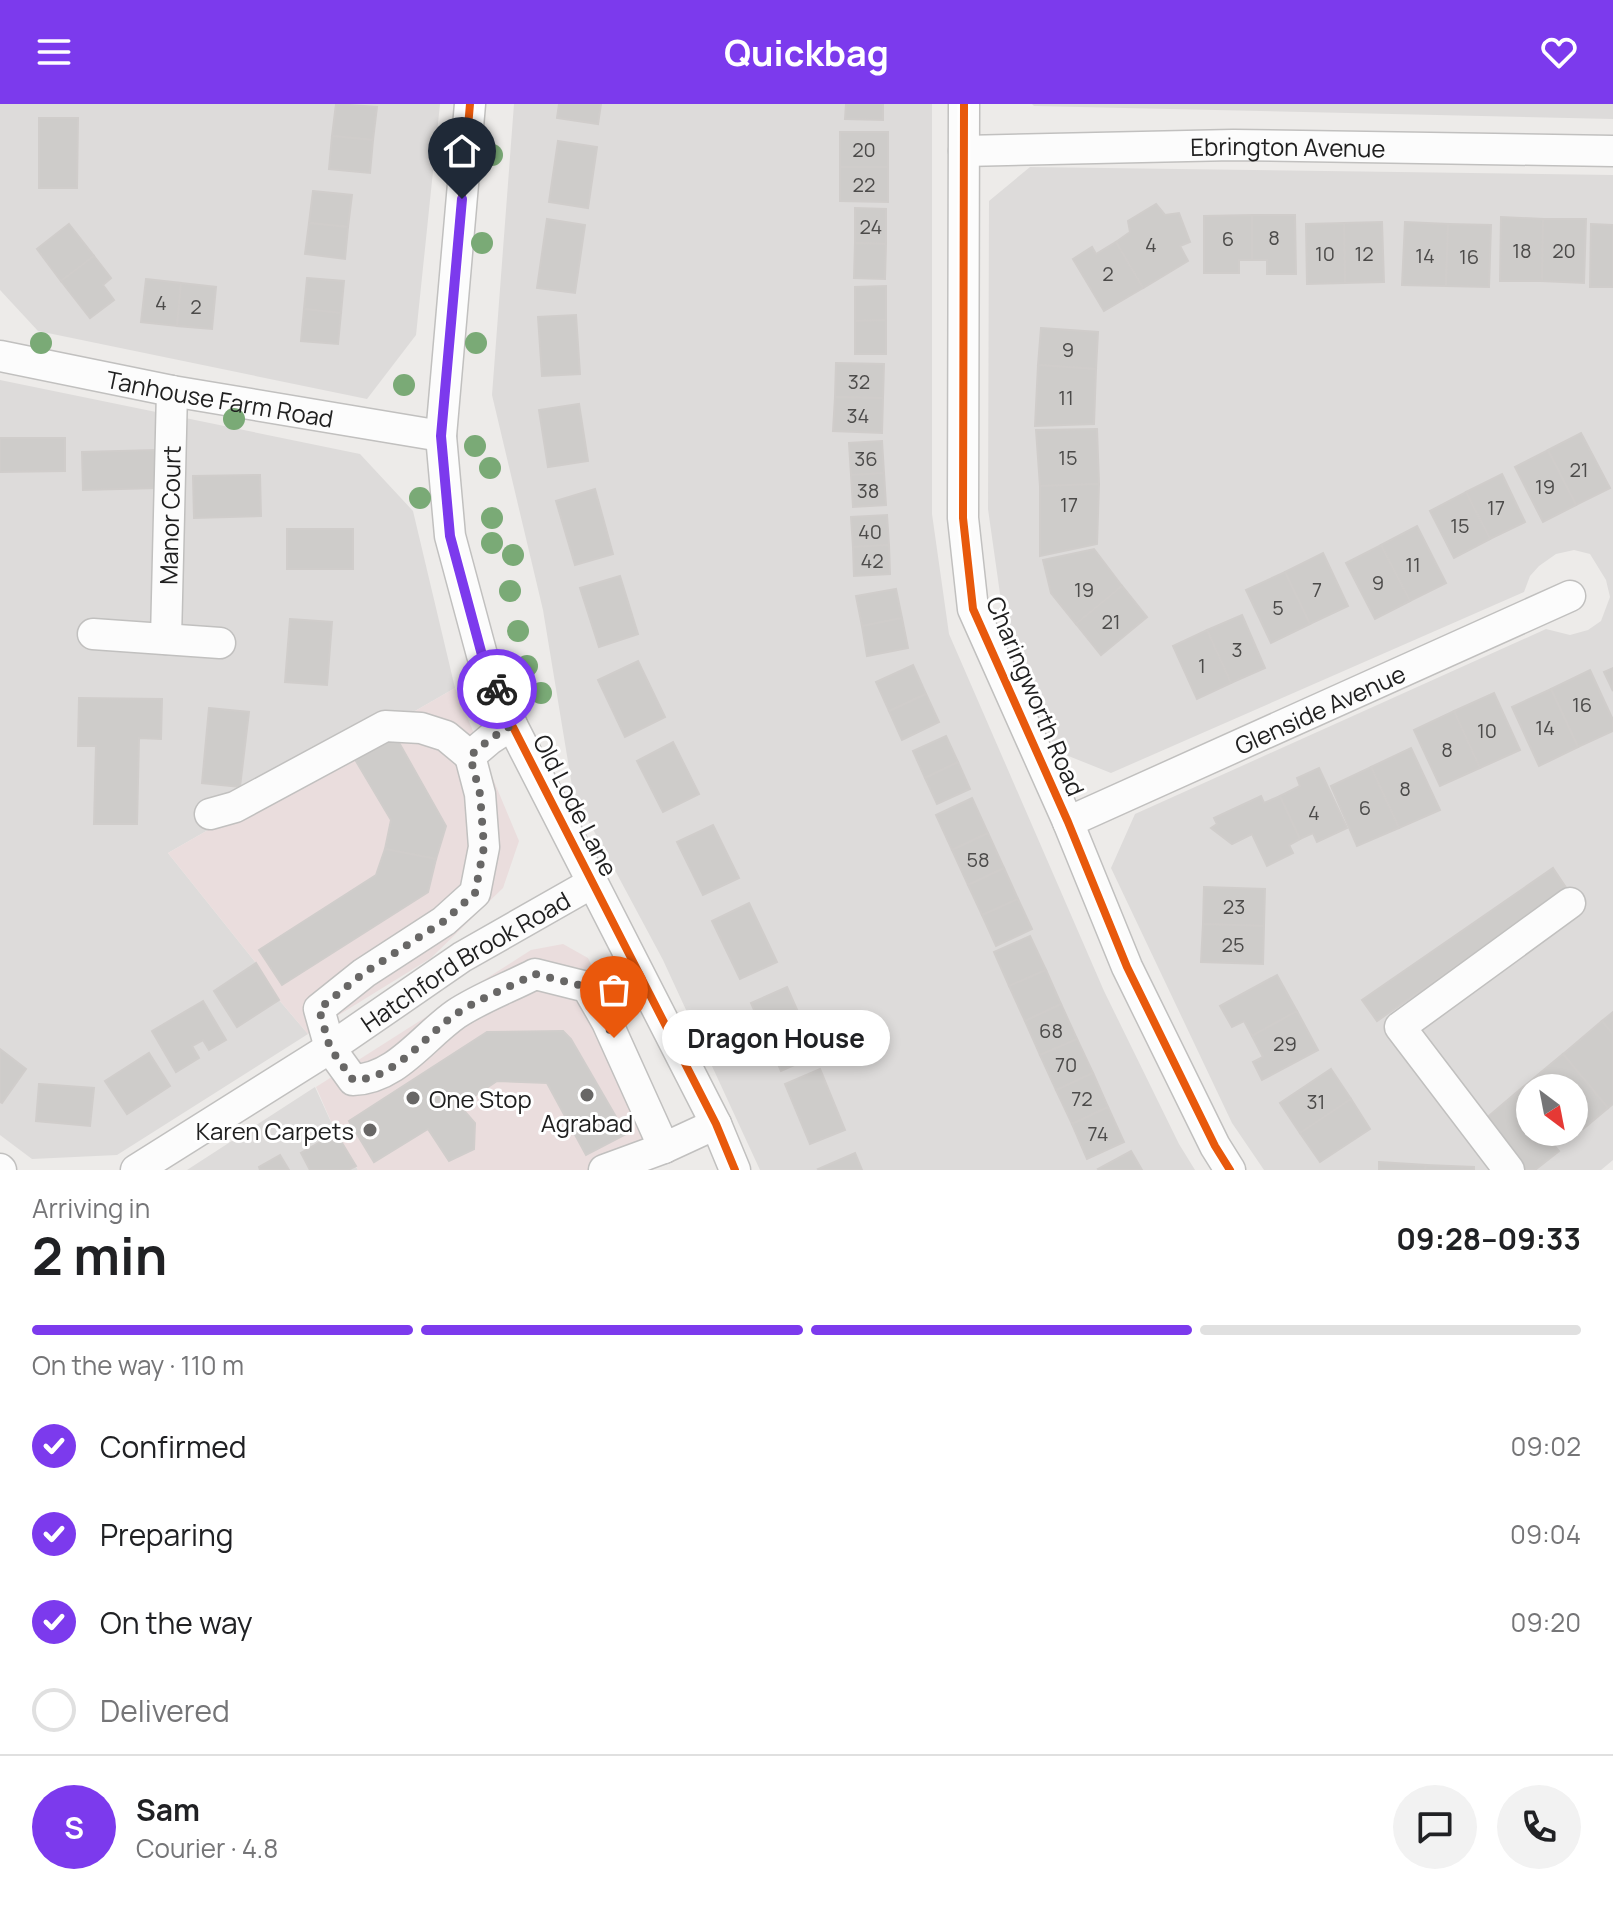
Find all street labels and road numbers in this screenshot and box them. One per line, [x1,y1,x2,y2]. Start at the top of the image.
street label: Ebrington Avenue [1190,128,1386,164]
street label: Tanhouse Farm Road [103,362,336,434]
street label: Manor Court [151,445,187,585]
street label: Charingworth Road [979,591,1093,801]
street label: Glenside Avenue [1229,656,1410,762]
street label: Old Lode Lane [526,728,626,882]
street label: Hatchford Brook Road [354,883,575,1039]

